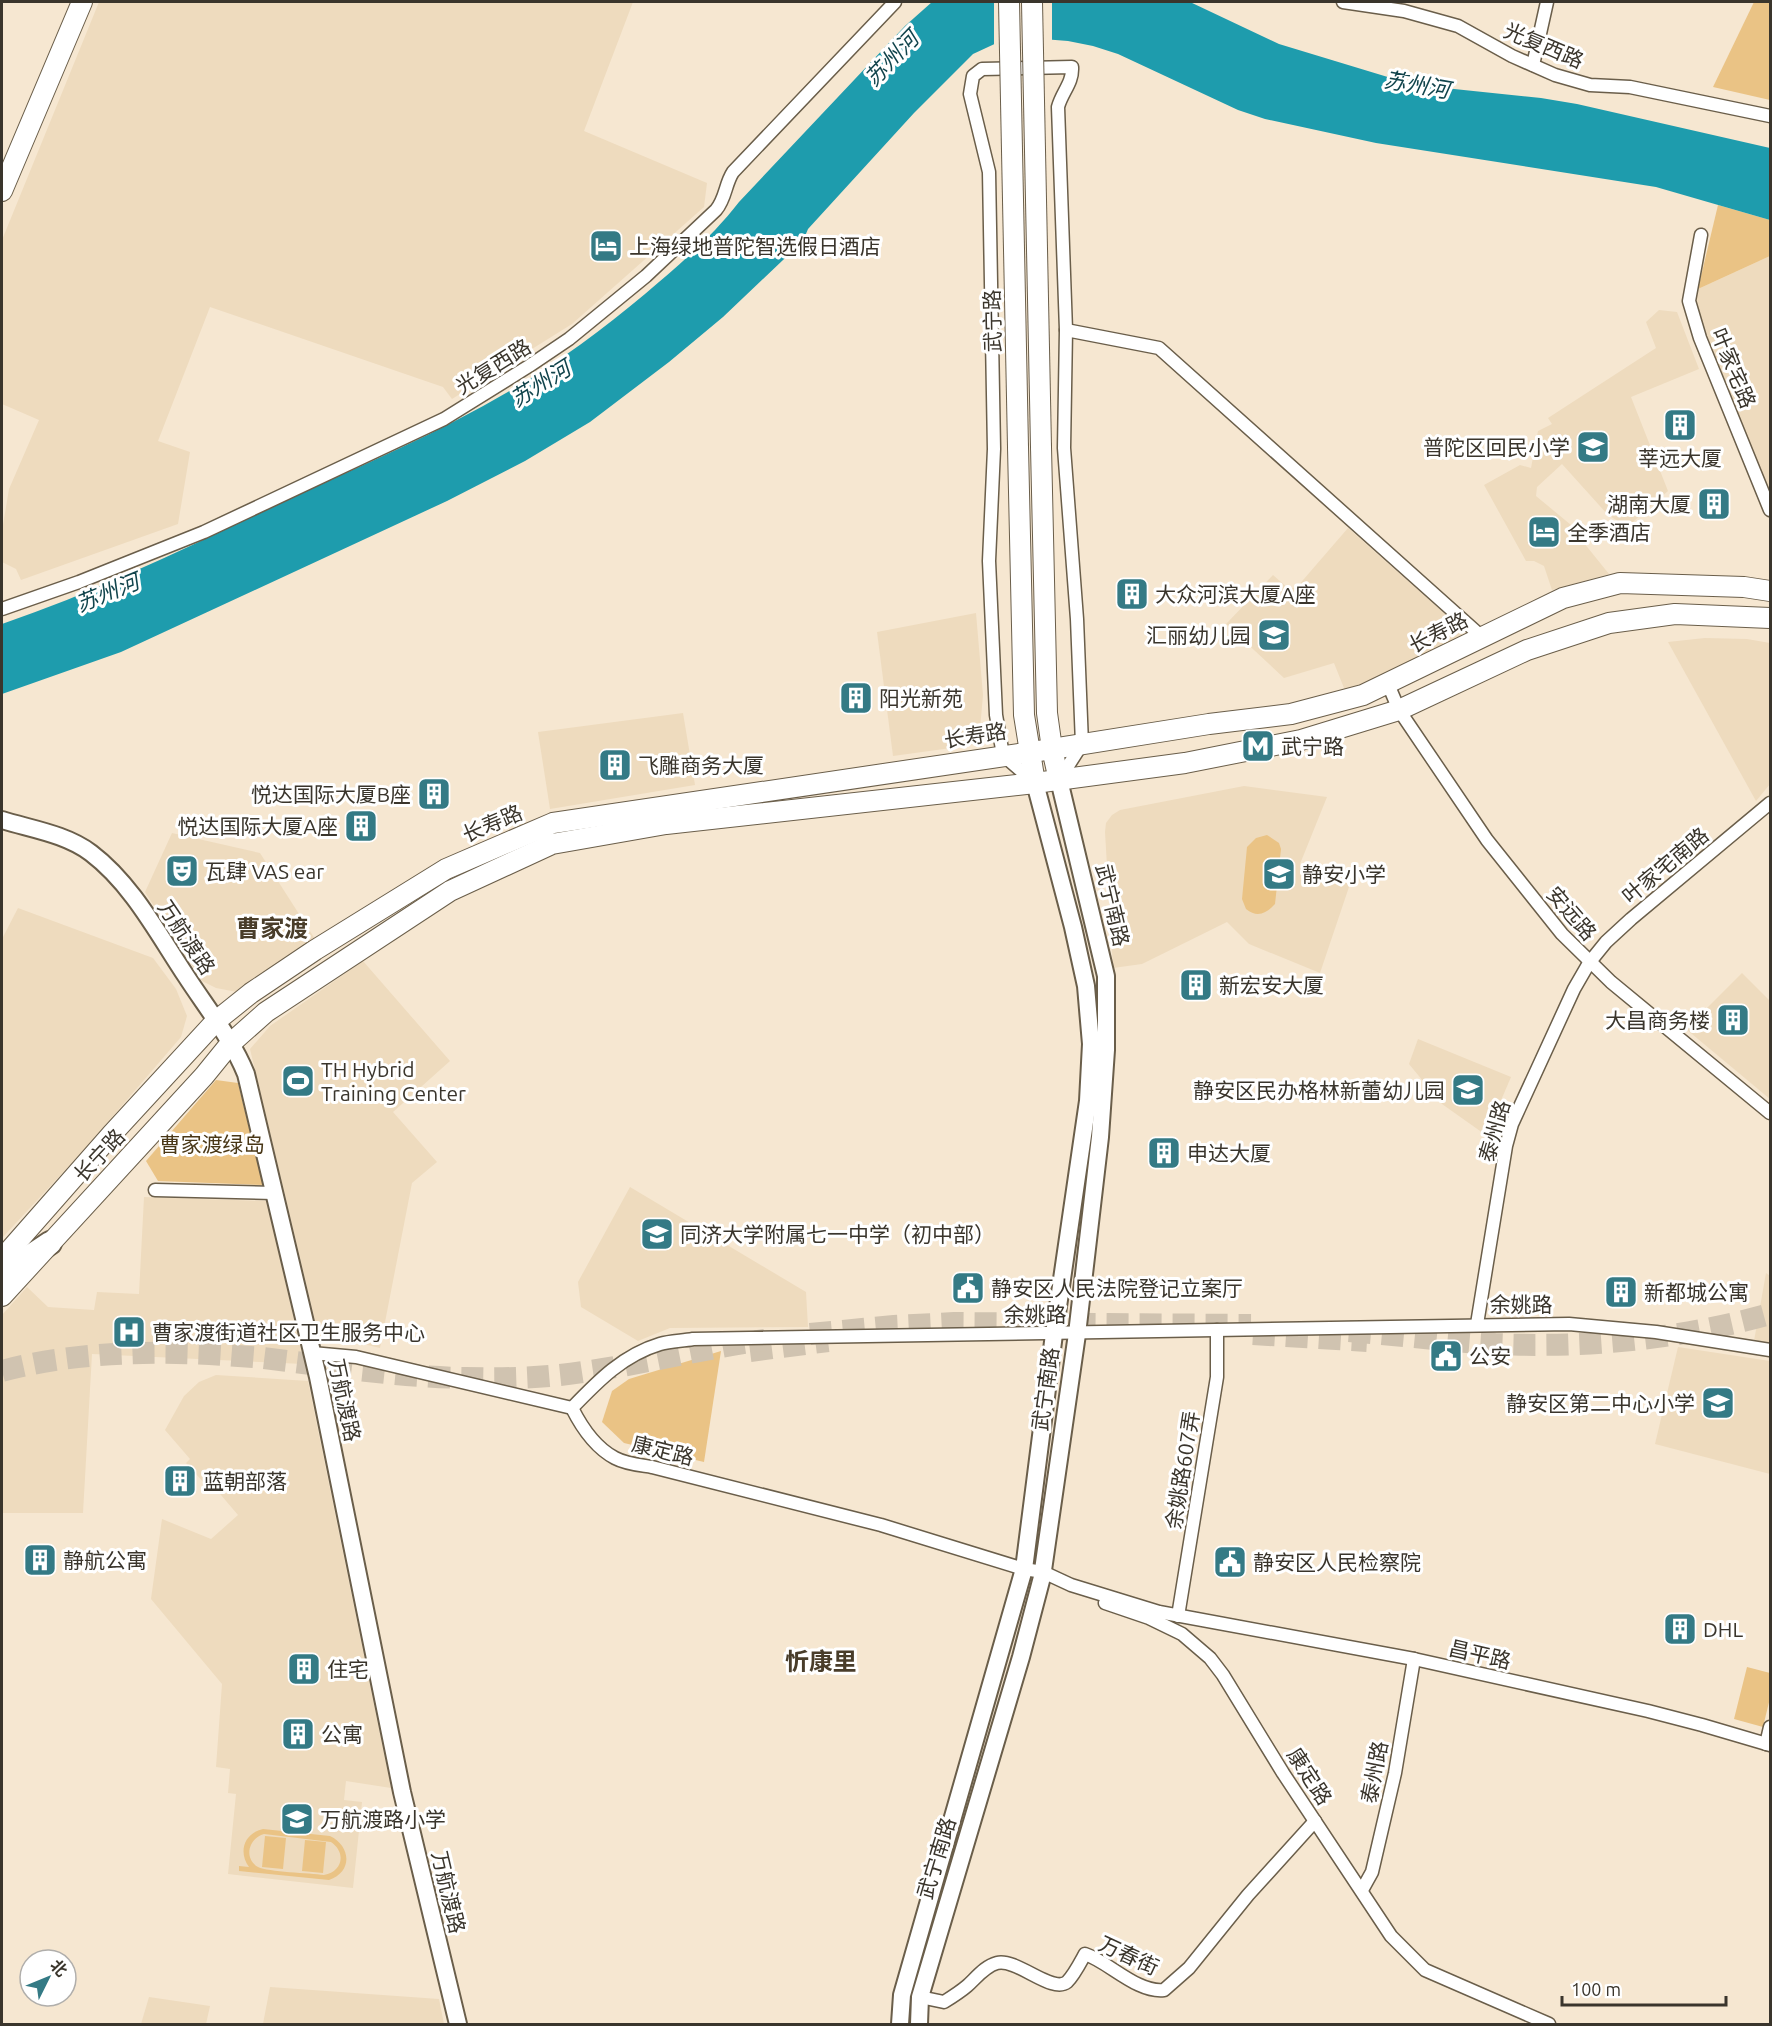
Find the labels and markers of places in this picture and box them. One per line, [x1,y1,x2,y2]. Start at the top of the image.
hotel icon: 上海绿地普陀智选假日酒店 [588,228,624,264]
place label: 上海绿地普陀智选假日酒店 [629,234,881,258]
building icon: 莘远大厦 [1662,407,1698,443]
school or university icon: 普陀区回民小学 [1575,429,1611,465]
place label: 普陀区回民小学 [1423,435,1570,459]
place label: 莘远大厦 [1638,446,1722,470]
building icon: 湖南大厦 [1696,486,1732,522]
place label: 湖南大厦 [1607,492,1691,516]
hotel icon: 全季酒店 [1526,514,1562,550]
place label: 全季酒店 [1567,520,1651,544]
building icon: 大众河滨大厦A座 [1114,576,1150,612]
place label: 大众河滨大厦A座 [1155,582,1316,606]
school or university icon: 汇丽幼儿园 [1256,617,1292,653]
place label: 汇丽幼儿园 [1146,623,1251,647]
building icon: 阳光新苑 [838,680,874,716]
place label: 阳光新苑 [879,686,963,710]
metro station icon: 武宁路 [1240,728,1276,764]
place label: 武宁路 [1281,734,1344,758]
building icon: 飞雕商务大厦 [597,747,633,783]
place label: 飞雕商务大厦 [638,753,764,777]
building icon: 悦达国际大厦B座 [416,776,452,812]
place label: 悦达国际大厦B座 [251,782,411,806]
building icon: 悦达国际大厦A座 [343,808,379,844]
place label: 悦达国际大厦A座 [177,814,338,838]
theatre icon: 瓦肆 VAS ear [164,853,200,889]
school or university icon: 静安小学 [1261,856,1297,892]
place label: 瓦肆 VAS ear [205,859,324,883]
place label: 静安小学 [1302,862,1386,886]
building icon: 新宏安大厦 [1178,967,1214,1003]
place label: 新宏安大厦 [1219,973,1324,997]
building icon: 大昌商务楼 [1715,1002,1751,1038]
place label: 大昌商务楼 [1605,1008,1710,1032]
place label: TH Hybrid Training Center [321,1057,466,1105]
sports icon: TH Hybrid Training Center [280,1063,316,1099]
school or university icon: 静安区民办格林新蕾幼儿园 [1450,1072,1486,1108]
place label: 静安区民办格林新蕾幼儿园 [1193,1078,1445,1102]
building icon: 申达大厦 [1146,1135,1182,1171]
place label: 申达大厦 [1187,1141,1271,1165]
school or university icon: 同济大学附属七一中学（初中部） [639,1216,675,1252]
place label: 同济大学附属七一中学（初中部） [680,1222,995,1246]
public building icon: 静安区人民法院登记立案厅 [950,1270,986,1306]
building icon: 新都城公寓 [1603,1274,1639,1310]
place label: 静安区人民法院登记立案厅 [991,1276,1243,1300]
place label: 新都城公寓 [1644,1280,1749,1304]
hospital icon: 曹家渡街道社区卫生服务中心 [111,1314,147,1350]
place label: 曹家渡街道社区卫生服务中心 [152,1320,425,1344]
public building icon: 公安 [1428,1338,1464,1374]
place label: 公安 [1469,1344,1511,1368]
school or university icon: 静安区第二中心小学 [1700,1385,1736,1421]
place label: 静安区第二中心小学 [1506,1391,1695,1415]
building icon: 蓝朝部落 [162,1463,198,1499]
place label: 蓝朝部落 [203,1469,287,1493]
building icon: 静航公寓 [22,1542,58,1578]
public building icon: 静安区人民检察院 [1212,1544,1248,1580]
place label: 静航公寓 [63,1548,147,1572]
place label: 静安区人民检察院 [1253,1550,1421,1574]
building icon: DHL [1662,1611,1698,1647]
place label: DHL [1703,1617,1743,1641]
building icon: 住宅 [286,1651,322,1687]
place label: 住宅 [327,1657,369,1681]
building icon: 公寓 [280,1716,316,1752]
place label: 公寓 [321,1722,363,1746]
school or university icon: 万航渡路小学 [279,1801,315,1837]
place label: 万航渡路小学 [320,1807,446,1831]

